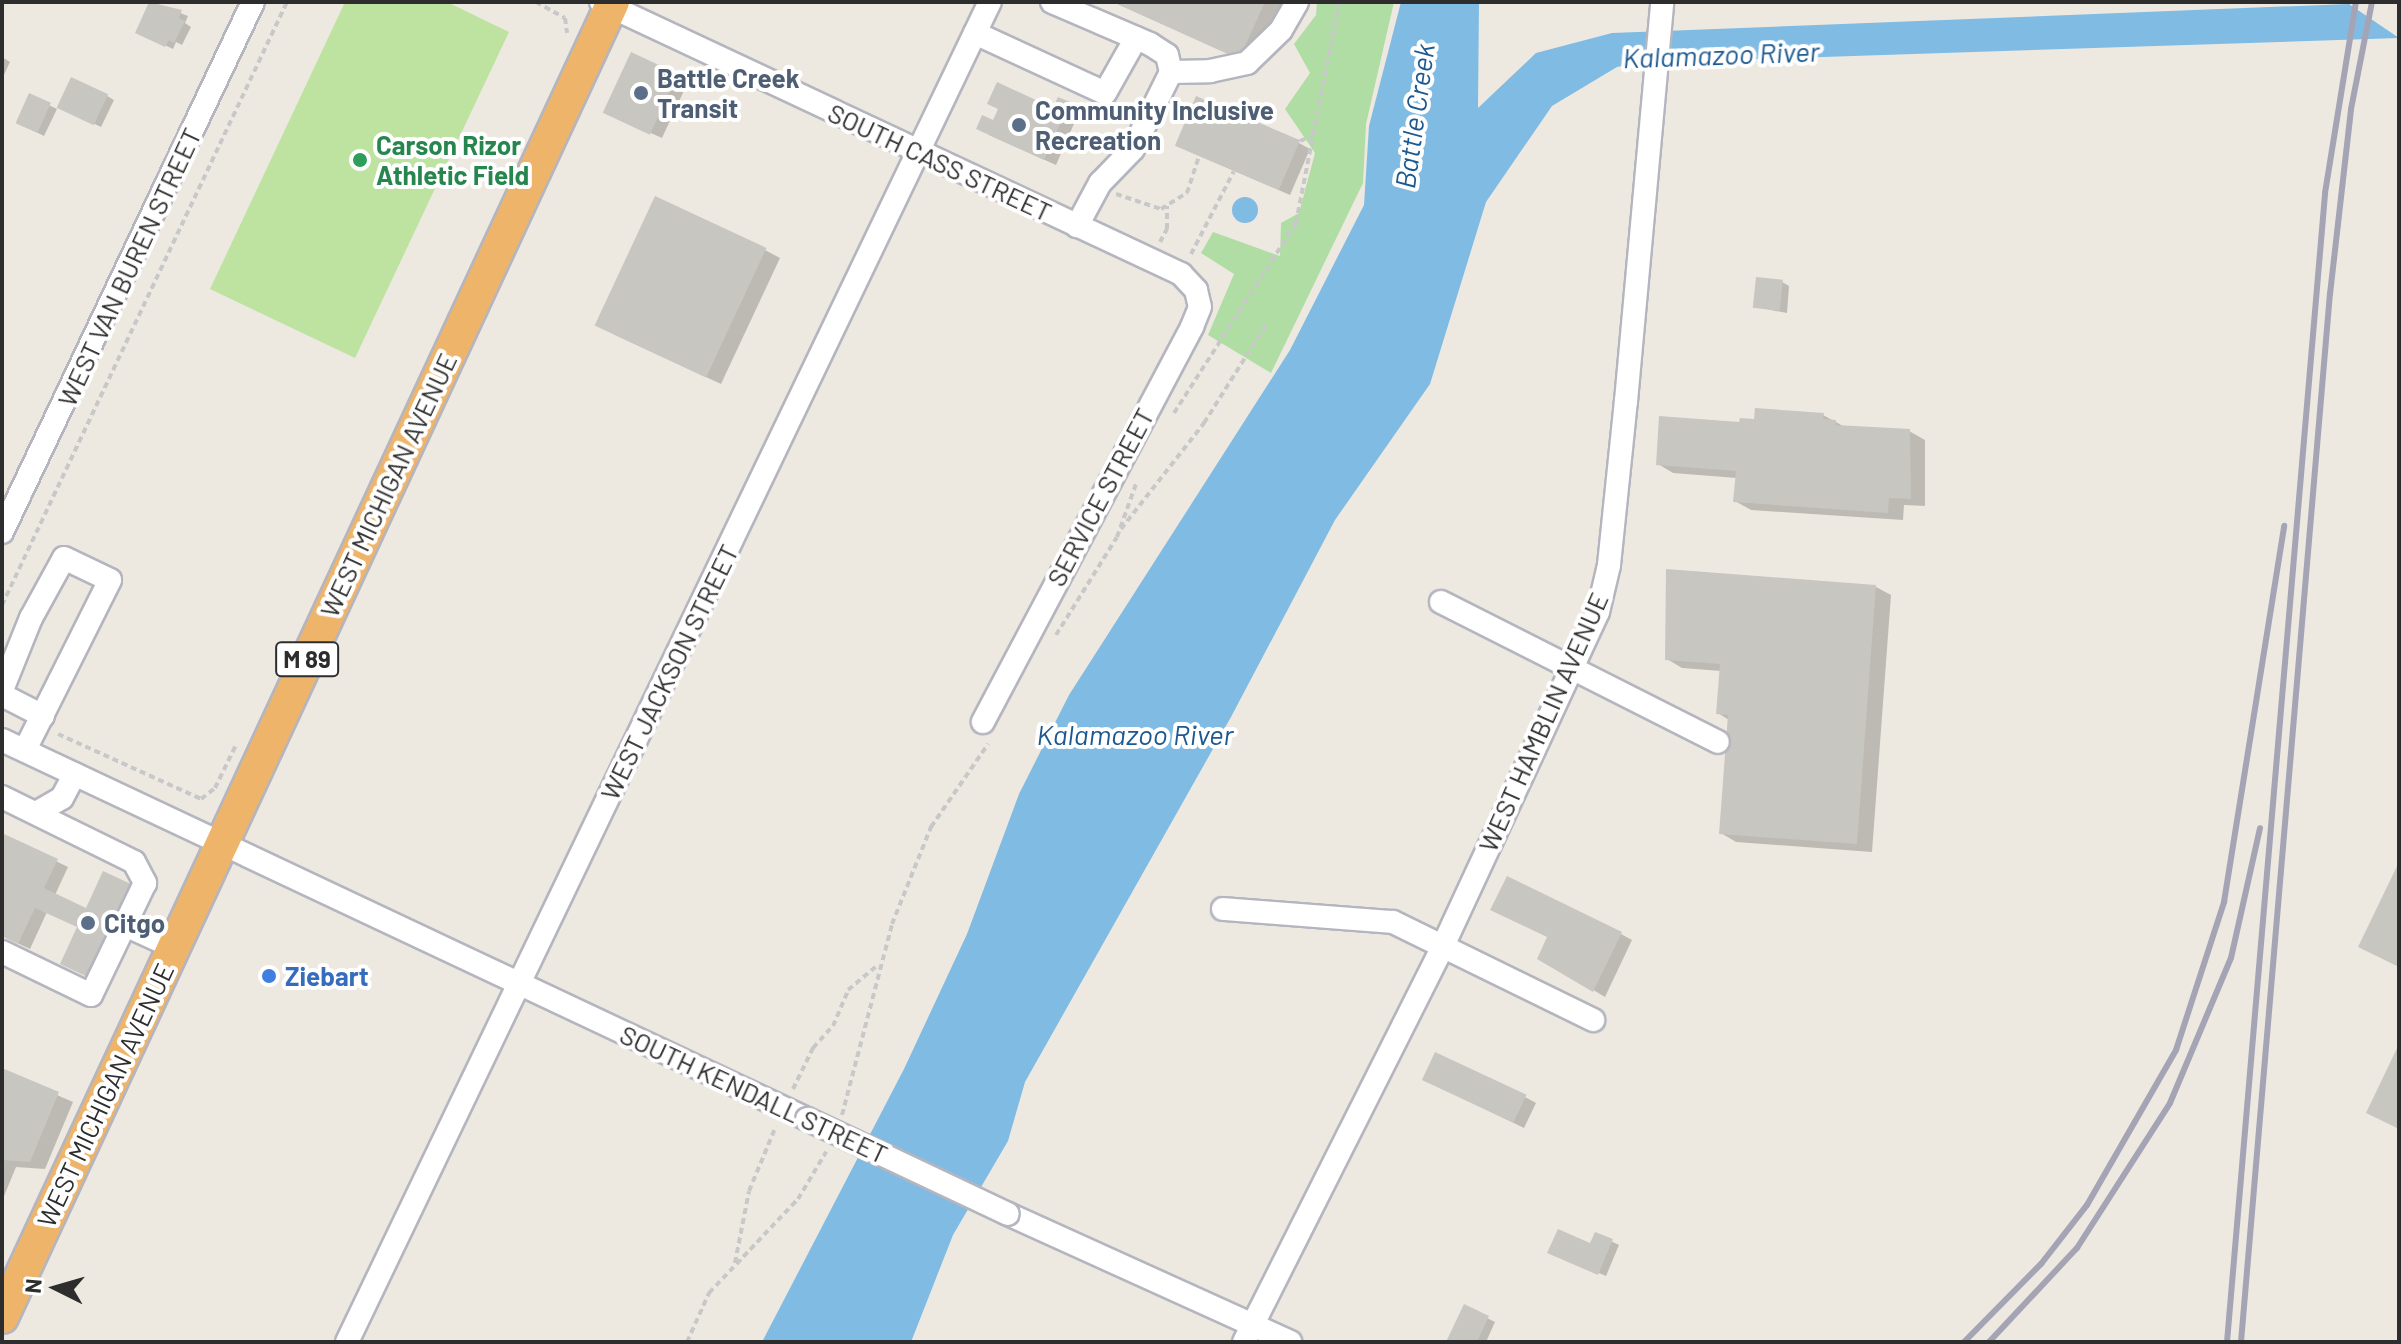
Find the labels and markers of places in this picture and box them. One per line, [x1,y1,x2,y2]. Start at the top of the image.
place label: Battle Creek Transit [657,62,800,124]
marker: Battle Creek Transit [632,84,650,102]
place label: Community Inclusive Recreation [1035,94,1274,156]
marker: Community Inclusive Recreation [1010,116,1028,134]
place label: Carson Rizor Athletic Field [376,129,529,190]
marker: Carson Rizor Athletic Field [351,151,369,169]
place label: Citgo [104,907,165,939]
marker: Citgo [79,914,97,932]
place label: Ziebart [285,960,369,992]
marker: Ziebart [260,967,278,985]

